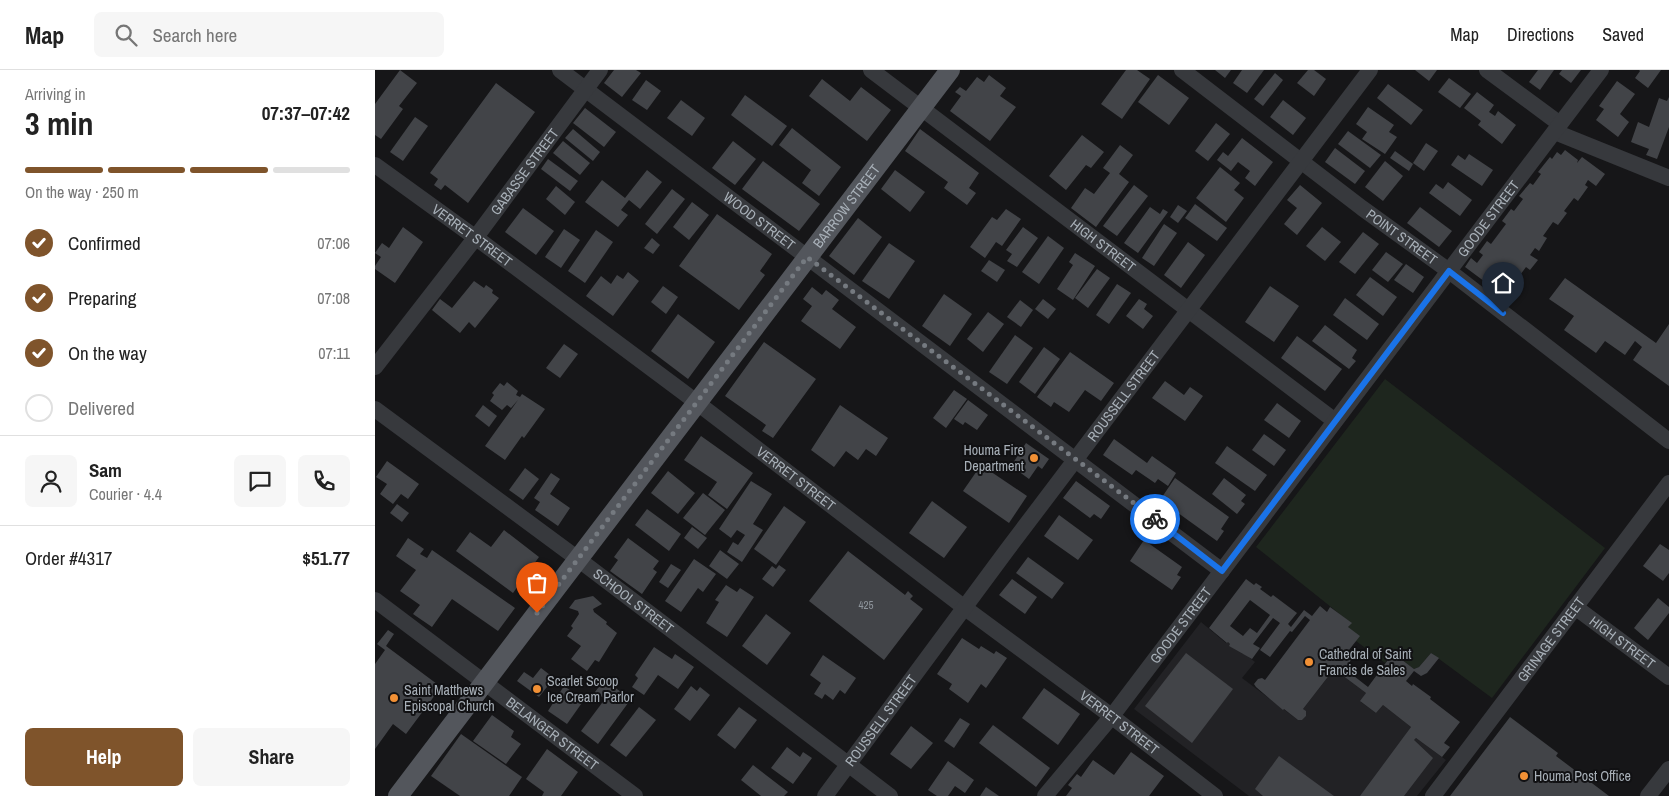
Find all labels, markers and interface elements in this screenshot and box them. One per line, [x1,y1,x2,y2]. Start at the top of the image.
search box [94,12,444,57]
text: Map [25,19,64,51]
icon: search [112,21,140,49]
text: Search here [152,22,237,48]
text: Map [1450,22,1479,47]
text: Directions [1507,22,1574,47]
text: Saved [1602,22,1644,47]
text: Arriving in [25,83,86,105]
text: 07:37–07:42 [262,100,350,126]
text: 3 min [25,102,94,145]
street label: GABASSE STREET [486,125,563,219]
street label: BARROW STREET [809,161,884,251]
street label: GOODE STREET [1454,177,1523,261]
text: On the way · 250 m [25,181,139,203]
street label: WOOD STREET [720,188,799,254]
street label: VERRET STREET [429,200,516,271]
street label: POINT STREET [1363,205,1441,269]
street label: HIGH STREET [1067,215,1139,276]
icon: check [25,229,53,257]
text: Confirmed [68,230,141,256]
text: 07:06 [317,232,350,254]
pin [1482,262,1524,313]
icon: home [1489,269,1517,297]
icon: check [25,284,53,312]
text: Preparing [68,285,136,311]
text: 07:08 [317,287,350,309]
icon: check [25,339,53,367]
text: On the way [68,340,147,366]
text: 07:11 [318,342,350,364]
street label: ROUSSELL STREET [1083,347,1164,445]
text: Delivered [68,395,135,421]
place label: Houma Fire Department [963,441,1024,475]
street label: VERRET STREET [753,443,839,515]
marker: Houma Fire Department [1028,452,1040,464]
button: person [25,455,77,507]
button: chat [234,455,286,507]
button: phone [298,455,350,507]
text: Sam [89,457,122,483]
text: Courier · 4.4 [89,483,162,505]
courier [1130,494,1180,544]
icon: bike [1141,505,1169,533]
text: Order #4317 [25,545,112,571]
text: $51.77 [302,545,350,571]
pin [516,562,558,613]
street label: SCHOOL STREET [589,565,677,637]
icon: bag [523,569,551,597]
street label: GOODE STREET [1146,584,1215,667]
street label: GRINAGE STREET [1513,594,1589,685]
house number: 425 [858,598,874,612]
street label: HIGH STREET [1586,612,1659,673]
place label: Cathedral of Saint Francis de Sales [1319,645,1412,679]
marker: Cathedral of Saint Francis de Sales [1303,656,1315,668]
street label: ROUSSELL STREET [841,671,921,770]
place label: Scarlet Scoop Ice Cream Parlor [547,672,634,706]
place label: Saint Matthews Episcopal Church [404,681,495,715]
marker: Scarlet Scoop Ice Cream Parlor [531,683,543,695]
street label: VERRET STREET [1076,687,1163,758]
marker: Saint Matthews Episcopal Church [388,692,400,704]
street label: BELANGER STREET [502,693,602,774]
button: Help [25,728,183,786]
button: Share [193,728,350,786]
place label: Houma Post Office [1534,767,1631,785]
marker: Houma Post Office [1518,770,1530,782]

